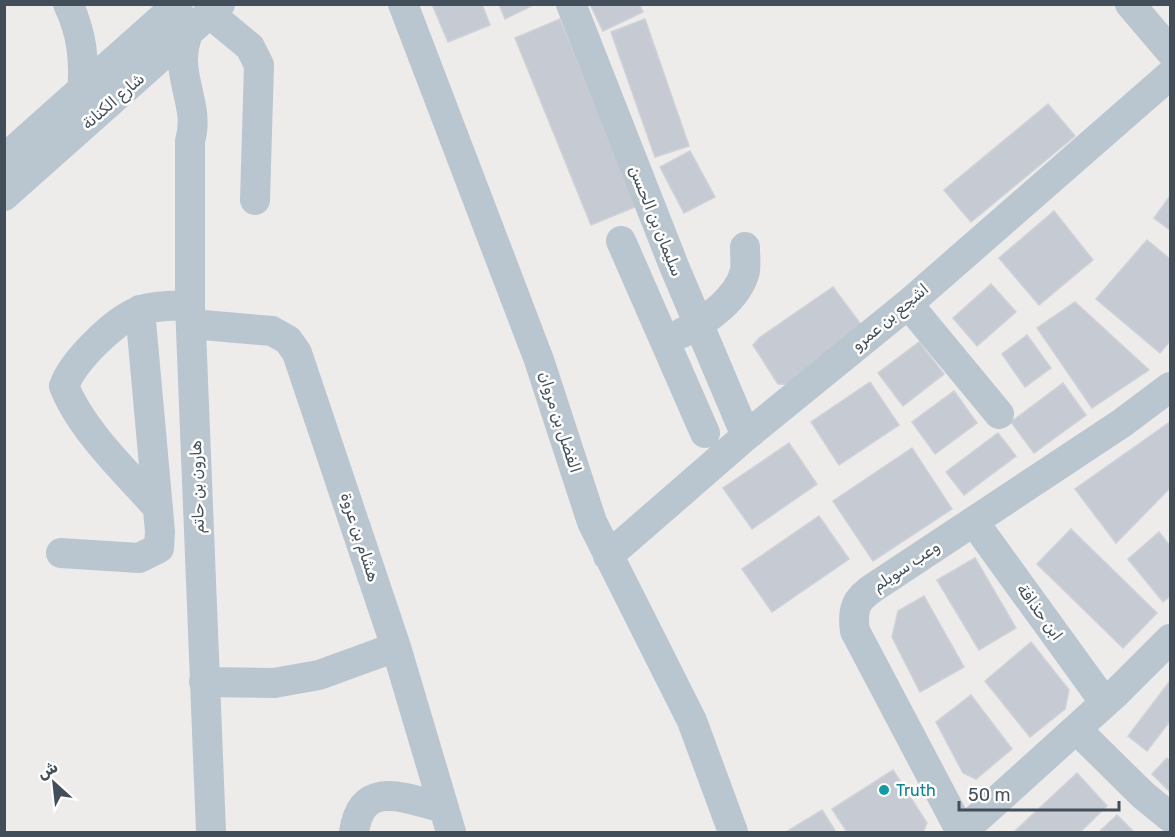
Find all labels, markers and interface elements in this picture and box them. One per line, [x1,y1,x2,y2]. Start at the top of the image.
street label: شارع الكنانة [78,69,149,135]
street label: سليمان بن الحسن [625,163,687,279]
street label: اشجع بن عمرو [848,279,934,356]
street label: الفضل بن مروان [534,369,585,475]
street label: هارون بن حاتم [186,440,209,534]
street label: هشام بن عروة [336,490,383,584]
street label: وعب سويلم [869,537,944,596]
street label: ابن حذافة [1013,580,1067,644]
north arrow [24,753,84,813]
text: ش [34,757,61,783]
scale bar [959,774,1120,812]
place label: Truth [896,781,936,800]
marker: Truth [877,783,891,797]
text: 50 m [968,784,1011,806]

